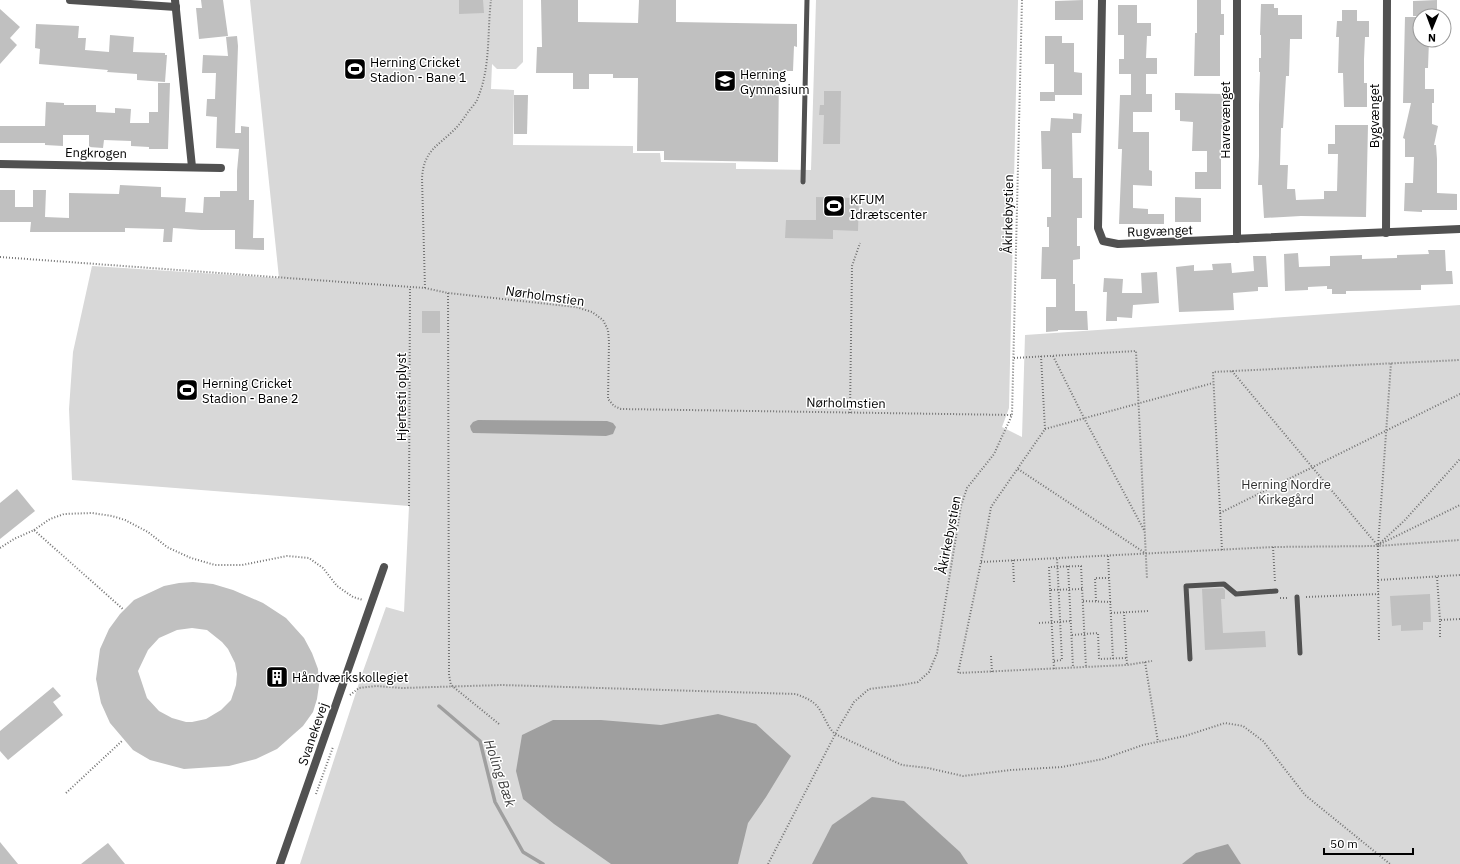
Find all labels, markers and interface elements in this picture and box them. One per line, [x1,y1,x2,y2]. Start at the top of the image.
north arrow [1412,8,1452,48]
text: N [1428,31,1436,45]
place label: Herning Cricket Stadion - Bane 1 [370,54,467,86]
sports icon: Herning Cricket Stadion - Bane 1 [342,56,368,82]
place label: Herning Gymnasium [740,66,810,98]
school or university icon: Herning Gymnasium [712,68,738,94]
street label: Havrevænget [1217,81,1234,159]
street label: Bygvænget [1366,84,1383,148]
street label: Engkrogen [65,144,127,162]
street label: Åkirkebystien [999,174,1017,254]
place label: KFUM Idrætscenter [850,191,927,223]
sports icon: KFUM Idrætscenter [821,193,847,219]
street label: Rugvænget [1127,221,1193,241]
street label: Nørholmstien [504,282,586,310]
street label: Hjertesti oplyst [393,353,410,441]
place label: Herning Cricket Stadion - Bane 2 [202,375,299,407]
sports icon: Herning Cricket Stadion - Bane 2 [174,377,200,403]
street label: Nørholmstien [806,394,886,412]
park label: Herning Nordre Kirkegård [1241,476,1331,508]
street label: Åkirkebystien [933,494,965,576]
building icon: Håndværkskollegiet [264,664,290,690]
place label: Håndværkskollegiet [292,669,408,686]
street label: Svanekevej [294,700,332,768]
water label: Holing Bæk [480,737,520,810]
scale bar [1324,830,1413,856]
text: 50 m [1330,836,1358,851]

